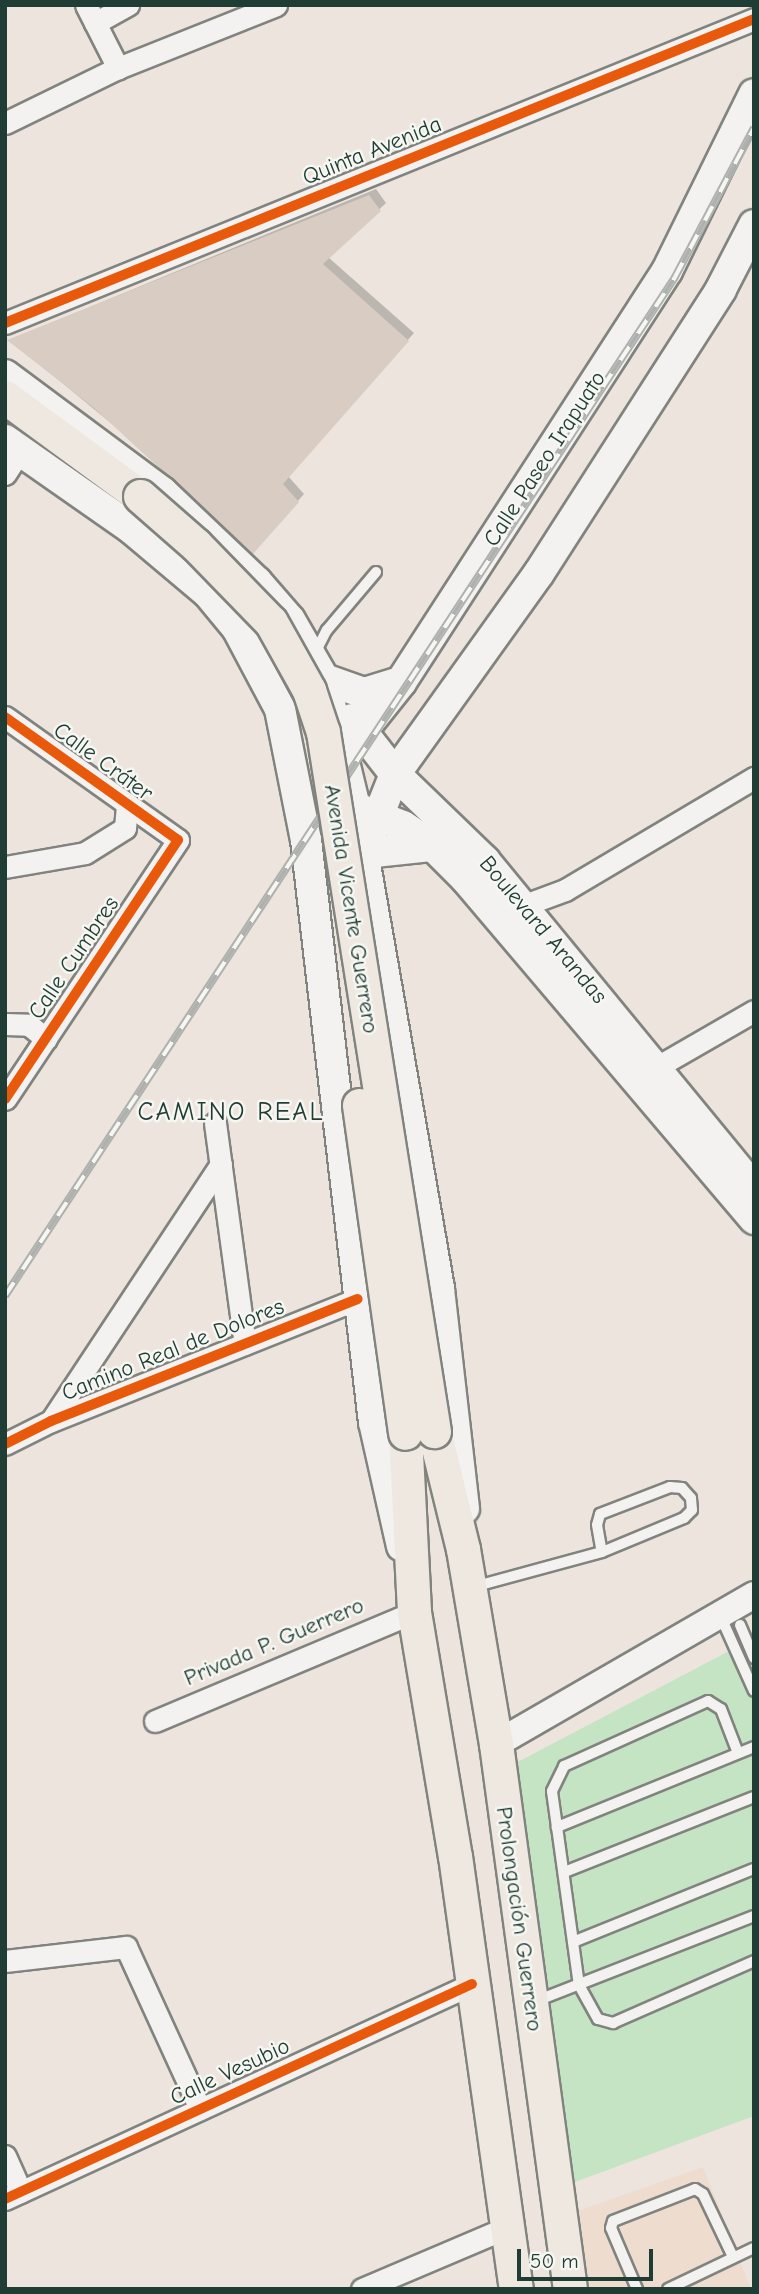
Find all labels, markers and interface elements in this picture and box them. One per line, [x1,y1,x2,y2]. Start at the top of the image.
street label: Quinta Avenida [298,111,446,191]
street label: Calle Paseo Irapuato [478,366,612,552]
street label: Calle Cráter [48,717,158,807]
street label: Avenida Vicente Guerrero [318,783,384,1035]
street label: Boulevard Arandas [473,851,613,1009]
street label: Calle Cumbres [23,891,125,1025]
district label: CAMINO REAL [139,1097,323,1129]
street label: Camino Real de Dolores [58,1293,288,1407]
street label: Privada P. Guerrero [180,1592,368,1692]
street label: Prolongación Guerrero [490,1805,548,2033]
street label: Calle Vesubio [166,2032,294,2112]
scale bar [521,2234,658,2278]
text: 50 m [530,2249,579,2273]

